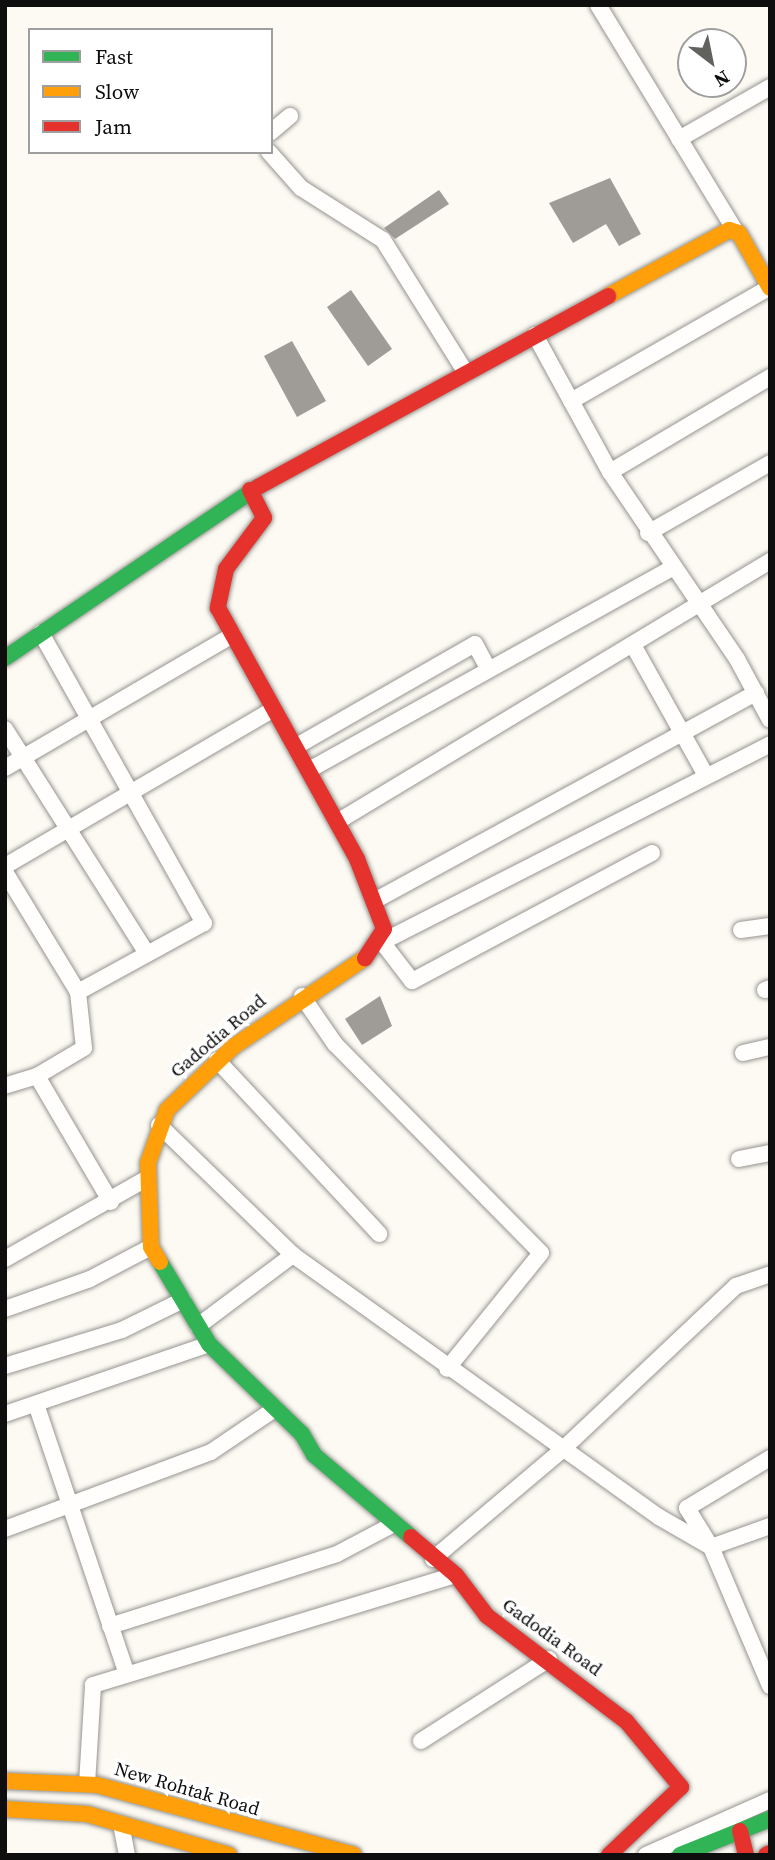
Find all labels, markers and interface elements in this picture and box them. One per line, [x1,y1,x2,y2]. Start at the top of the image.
legend [28,28,273,154]
north arrow [677,28,747,98]
text: Fast [95,42,133,71]
text: N [709,64,735,94]
text: Slow [95,77,139,106]
text: Jam [95,112,132,141]
street label: Gadodia Road [166,990,270,1082]
street label: Gadodia Road [498,1593,606,1681]
street label: New Rohtak Road [112,1757,262,1821]

